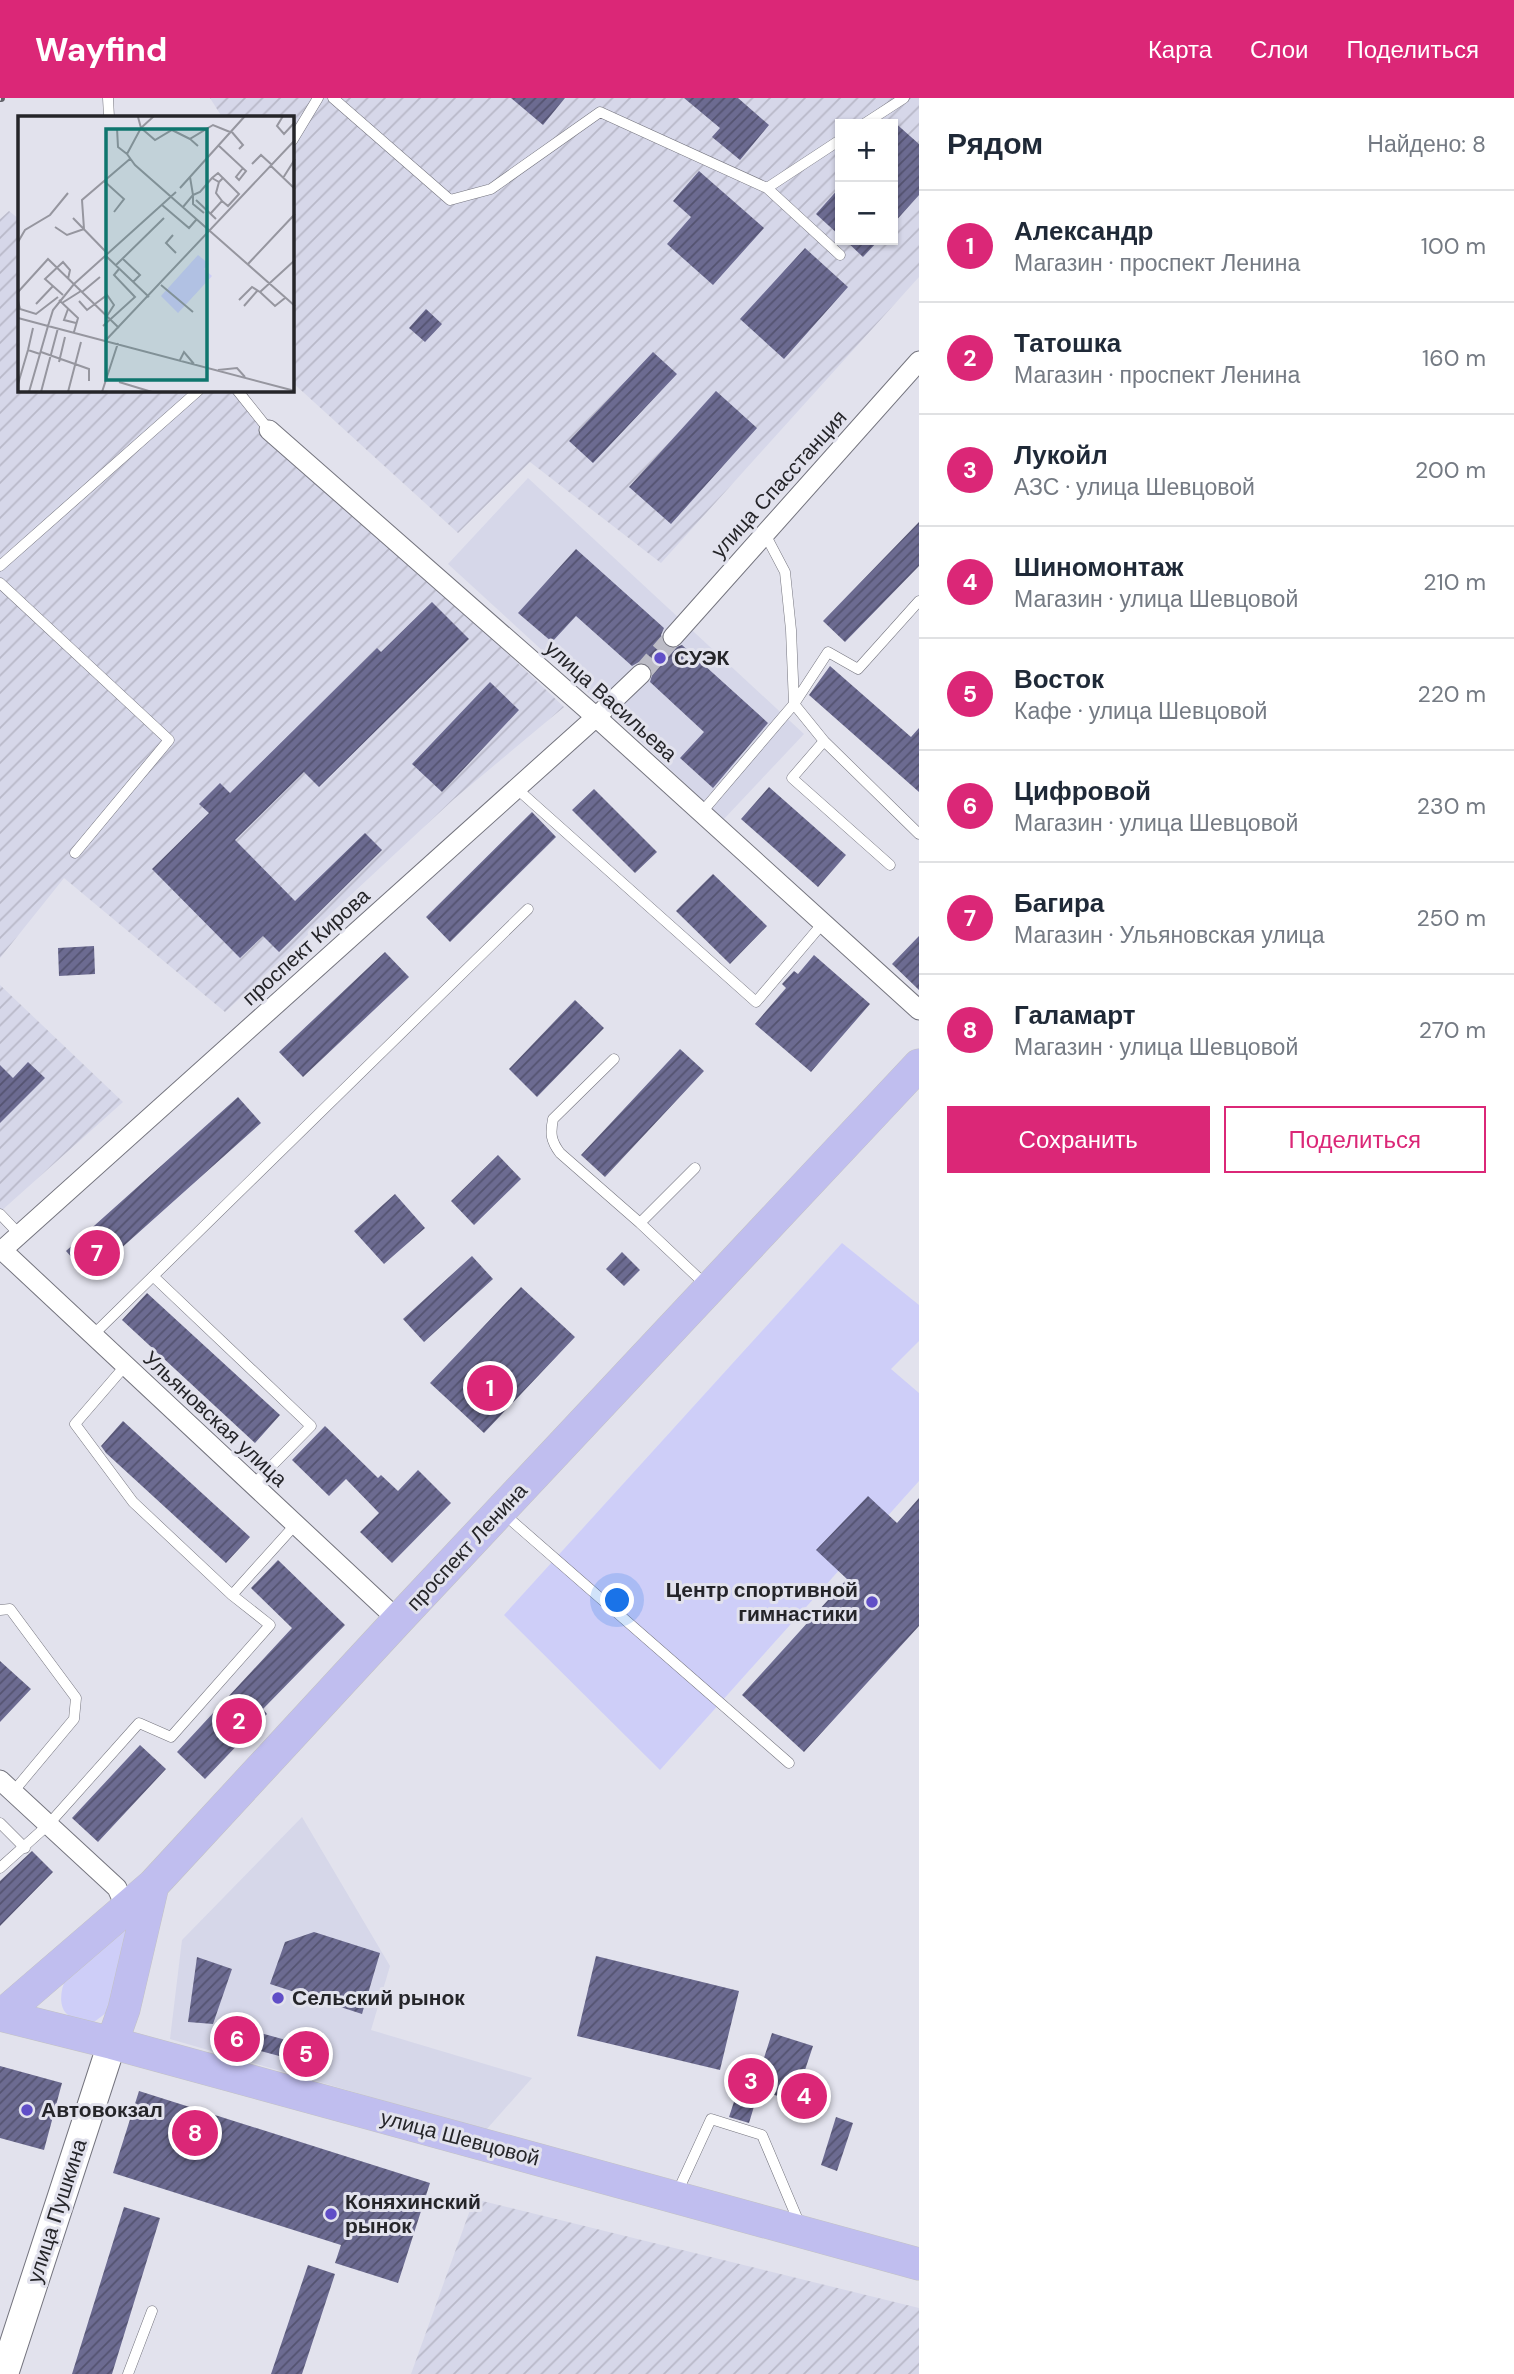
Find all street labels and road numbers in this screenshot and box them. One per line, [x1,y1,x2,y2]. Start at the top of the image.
street label: улица Спасстанция [705,404,853,564]
street label: улица Васильева [539,634,683,768]
street label: проспект Кирова [236,882,376,1012]
street label: Ульяновская улица [137,1345,293,1493]
street label: проспект Ленина [401,1477,534,1617]
street label: улица Шевцовой [378,2103,542,2173]
street label: улица Пушкина [21,2135,94,2287]

